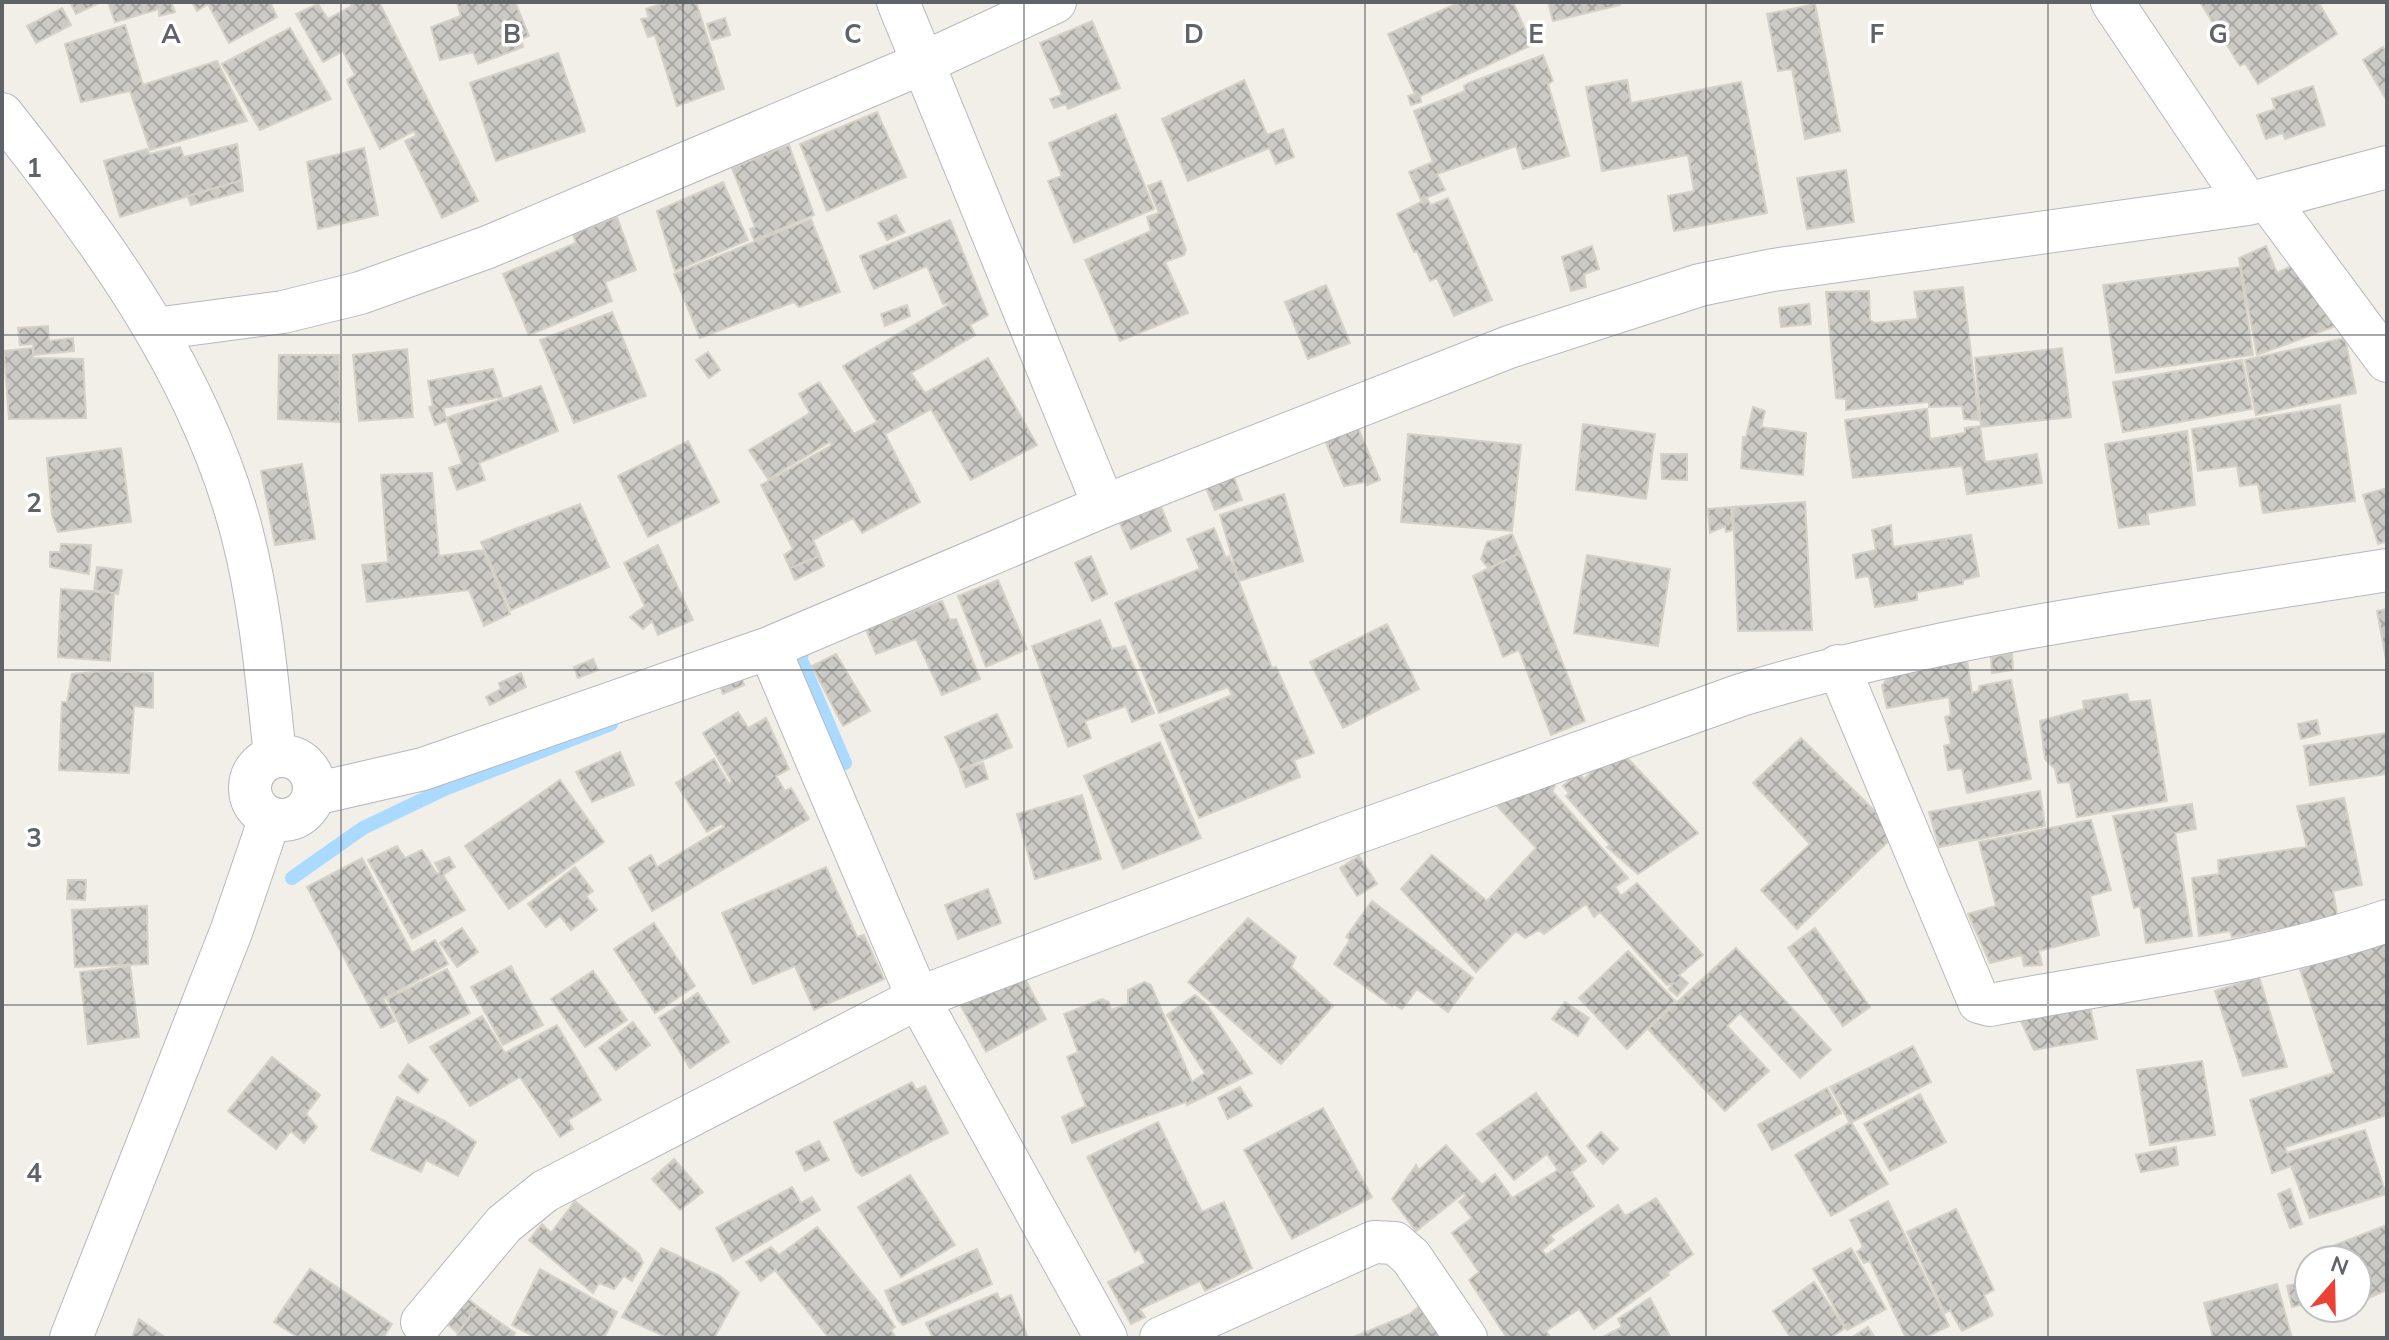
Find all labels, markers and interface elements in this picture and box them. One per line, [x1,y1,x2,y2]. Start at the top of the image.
text: A [161,17,181,50]
text: B [503,17,521,50]
text: C [844,17,862,50]
text: D [1184,17,1204,50]
text: E [1528,17,1544,50]
text: F [1870,17,1885,50]
text: G [2208,17,2228,50]
text: 1 [26,151,42,184]
text: 2 [26,486,42,519]
text: 3 [26,821,42,854]
text: 4 [26,1156,42,1189]
north arrow [2293,1244,2373,1324]
text: N [2327,1249,2352,1281]

